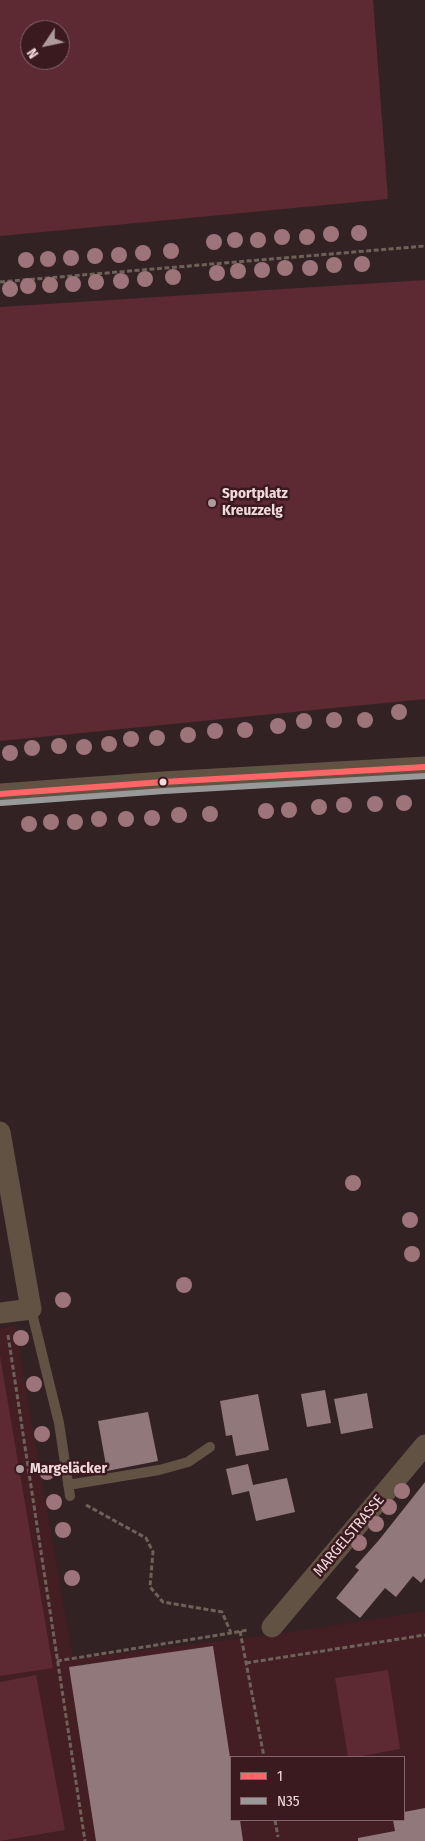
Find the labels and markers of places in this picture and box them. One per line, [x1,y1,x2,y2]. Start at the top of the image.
place label: Sportplatz Kreuzzelg [222,485,288,520]
marker: Sportplatz Kreuzzelg [206,497,218,509]
unlabelled marker [158,777,168,787]
place label: Margeläcker [30,1460,107,1478]
marker: Margeläcker [14,1463,26,1475]

